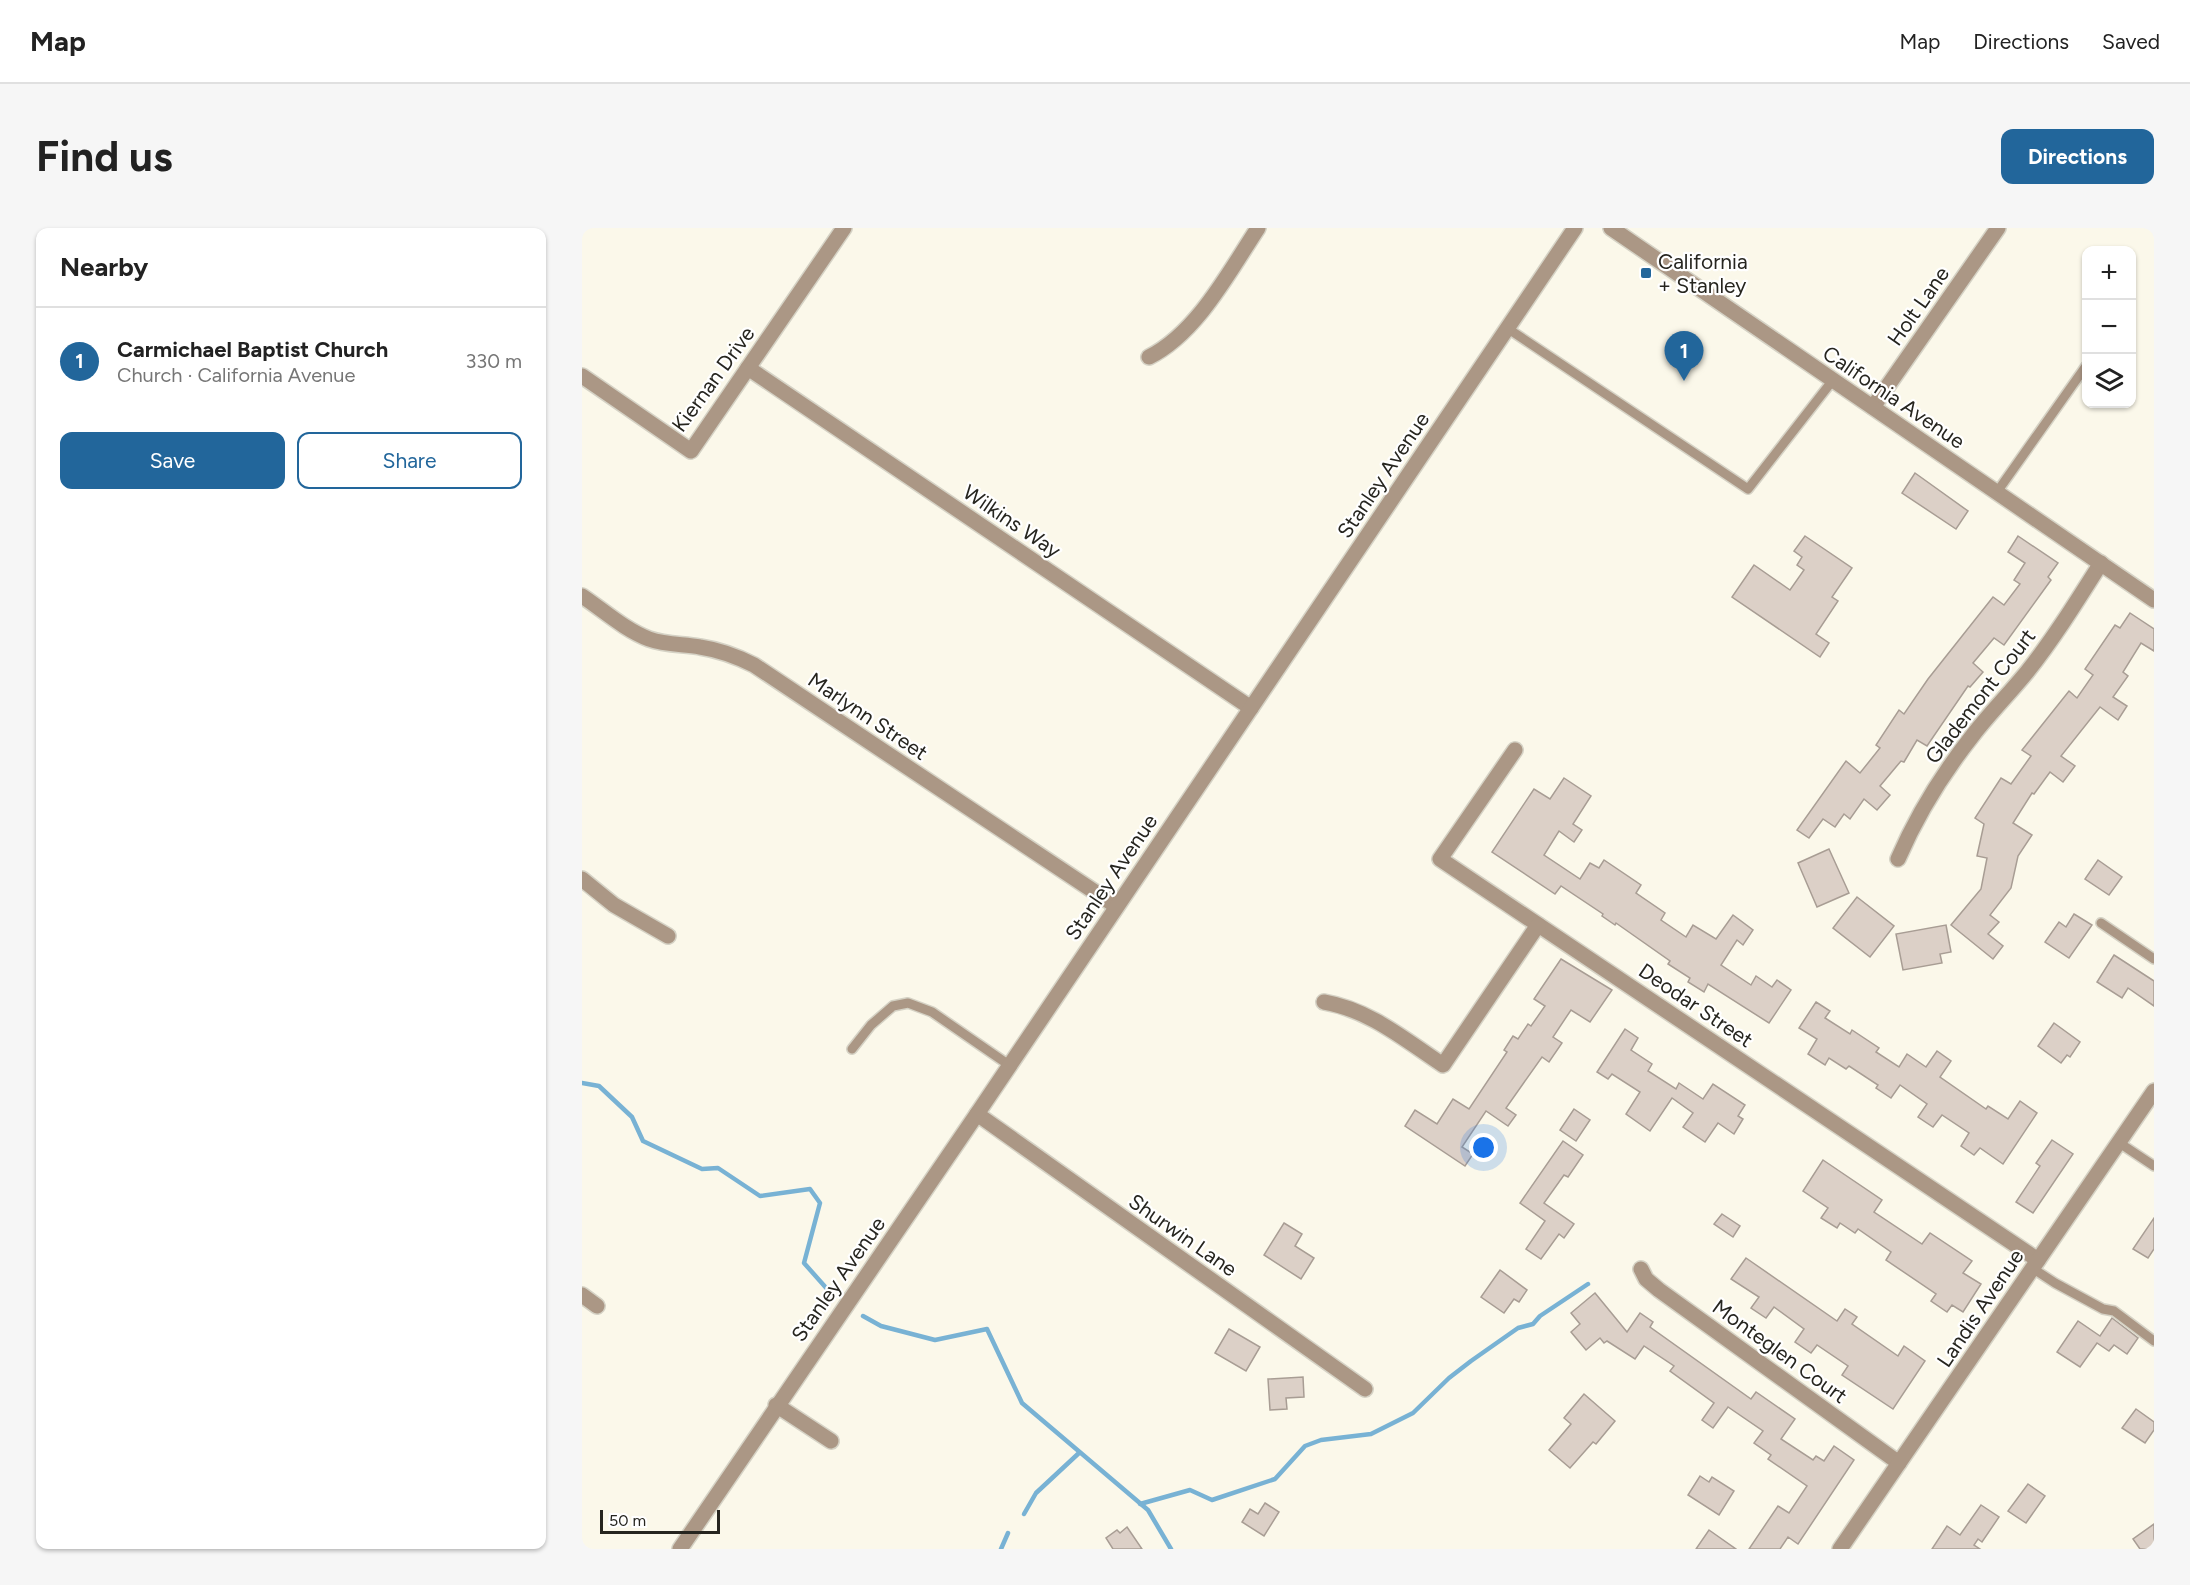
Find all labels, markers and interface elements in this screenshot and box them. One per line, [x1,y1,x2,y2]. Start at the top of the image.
text: Map [30,24,86,58]
text: Map [1899,29,1940,54]
text: Directions [1973,29,2069,54]
text: Saved [2102,29,2160,54]
button: Directions [2001,129,2154,184]
text: Find us [36,131,173,182]
map controls [2082,246,2136,408]
button: + [2082,246,2136,300]
place label: California + Stanley [1658,249,1748,298]
text: Nearby [60,251,148,283]
street label: Holt Lane [1882,262,1954,350]
marker: California + Stanley [1639,266,1653,280]
button: − [2082,300,2136,354]
street label: Kiernan Drive [666,321,760,437]
pin: 1 [1664,332,1704,381]
text: Carmichael Baptist Church [117,336,388,363]
street label: California Avenue [1818,340,1970,454]
text: 1 [75,349,84,373]
text: 330 m [465,349,522,373]
button: layers [2082,354,2136,408]
text: Church · California Avenue [117,363,355,387]
street label: Stanley Avenue [1332,407,1434,543]
button: Save [60,432,285,489]
button: Share [297,432,522,489]
street label: Wilkins Way [958,479,1066,563]
street label: Glademont Court [1920,624,2040,768]
street label: Marlynn Street [804,667,933,765]
street label: Stanley Avenue [1060,809,1162,945]
street label: Deodar Street [1634,958,1758,1052]
your location [1469,1133,1498,1162]
street label: Shurwin Lane [1124,1188,1242,1282]
street label: Stanley Avenue [786,1212,890,1346]
street label: Landis Avenue [1931,1244,2029,1372]
street label: Monteglen Court [1708,1294,1852,1408]
scale bar [600,1507,720,1534]
text: 50 m [609,1511,646,1530]

